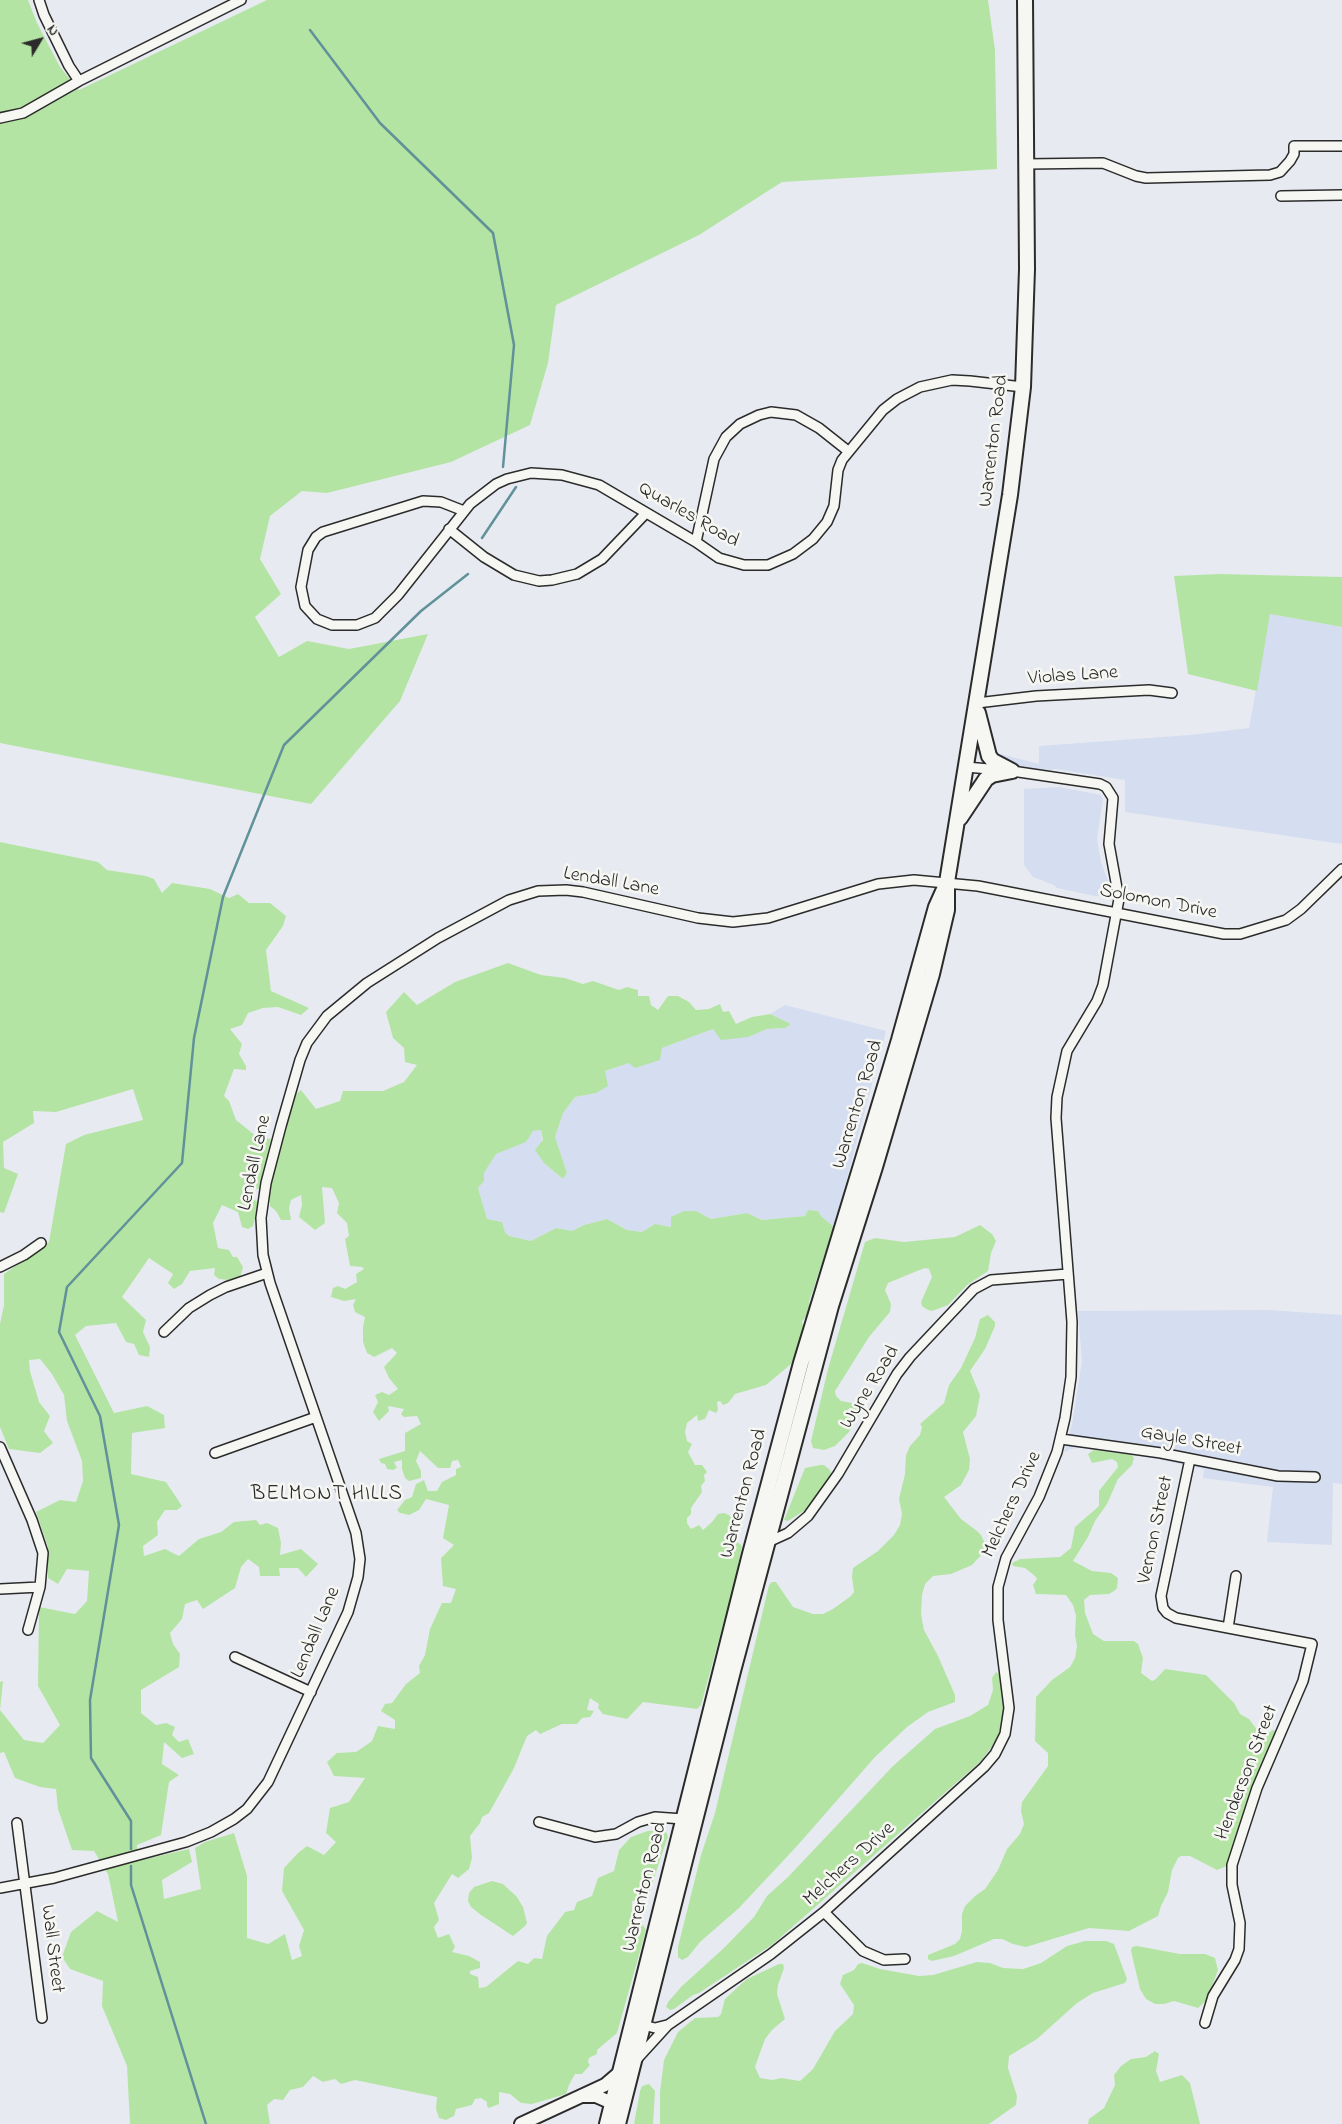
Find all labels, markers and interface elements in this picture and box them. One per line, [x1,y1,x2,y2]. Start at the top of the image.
north arrow [15,15,65,65]
text: N [41,21,64,41]
street label: Warrenton Road [975,374,1015,508]
street label: Quarles Road [633,478,743,554]
street label: Violas Lane [1027,662,1119,692]
street label: Lendall Lane [561,863,661,903]
street label: Solomon Drive [1097,880,1219,926]
street label: Warrenton Road [828,1038,890,1172]
street label: Lendall Lane [234,1113,278,1213]
street label: Wyne Road [836,1342,906,1434]
street label: Gayle Street [1139,1421,1243,1463]
street label: Warrenton Road [716,1427,774,1561]
street label: Melchers Drive [978,1448,1048,1562]
street label: Vernon Street [1134,1474,1180,1586]
district label: BELMONT HILLS [249,1483,405,1509]
street label: Lendall Lane [287,1584,347,1682]
street label: Henderson Street [1211,1702,1285,1844]
street label: Melchers Drive [799,1818,901,1912]
street label: Warrenton Road [618,1820,674,1954]
street label: Wall Street [34,1904,68,1994]

